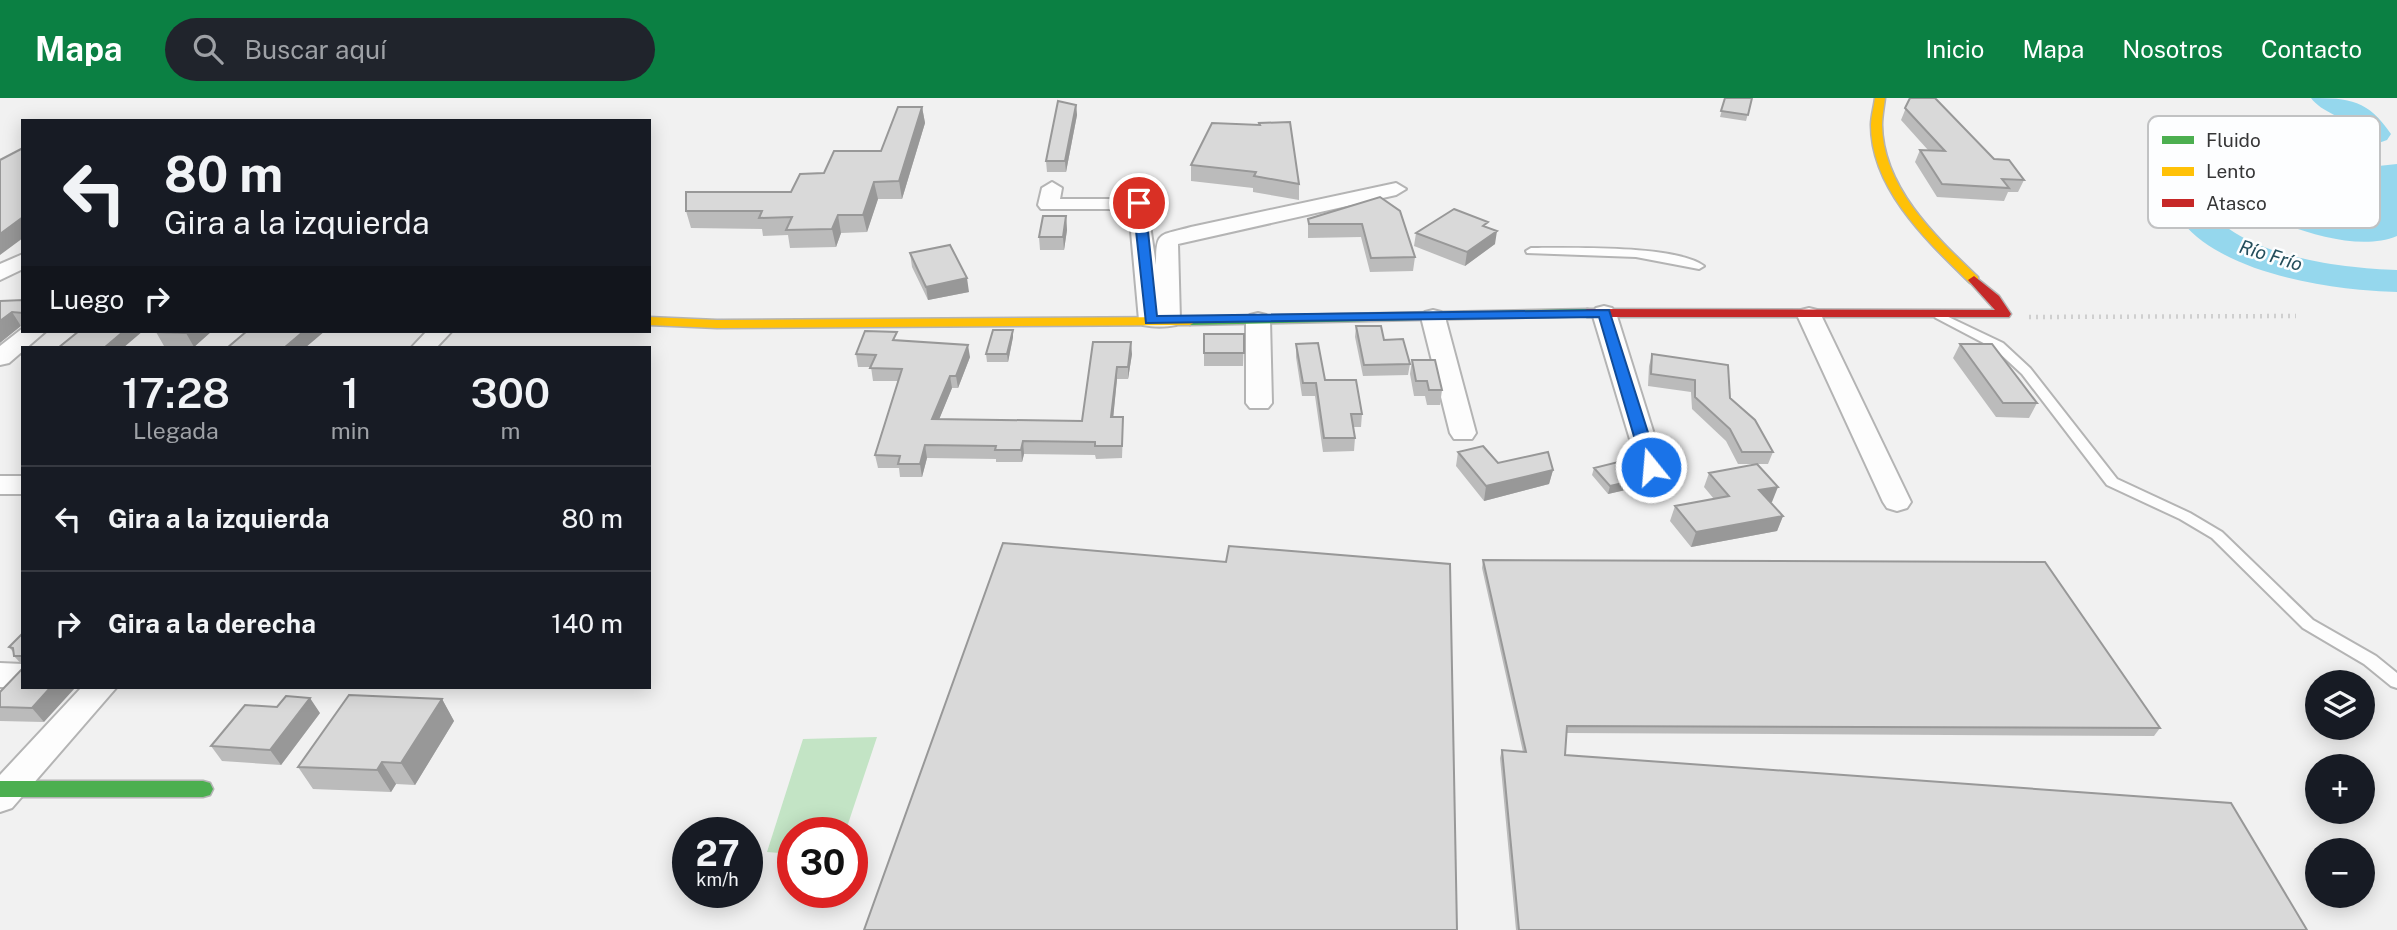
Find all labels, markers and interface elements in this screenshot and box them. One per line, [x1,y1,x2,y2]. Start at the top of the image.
search box [165,18,655,81]
text: Mapa [35,30,123,68]
icon: search [189,30,227,68]
text: Buscar aquí [245,34,386,65]
text: Inicio [1925,35,1984,63]
text: Mapa [2022,35,2084,63]
text: Nosotros [2122,35,2223,63]
text: Contacto [2261,35,2362,63]
legend [2148,116,2380,228]
text: Fluido [2206,129,2261,151]
text: 80 m [164,145,283,203]
icon: left [49,147,140,238]
text: Lento [2206,160,2256,182]
pin [1109,173,1169,233]
icon: arrive [1120,184,1158,222]
text: Atasco [2206,192,2267,214]
text: Gira a la izquierda [164,204,430,241]
water label: Río Frío [2237,235,2305,275]
icon: right [138,280,176,318]
text: Luego [49,284,124,315]
text: 17:28 [122,368,230,417]
text: 1 [342,368,359,417]
text: 300 [471,368,550,417]
text: Llegada [133,417,219,444]
text: min [331,417,370,444]
text: m [500,417,520,444]
position arrow [1614,430,1688,504]
icon: left [49,500,87,538]
text: Gira a la izquierda [108,503,330,534]
text: 80 m [562,503,623,534]
icon: right [49,605,87,643]
text: Gira a la derecha [108,608,316,639]
text: 140 m [551,608,623,639]
map controls [2305,670,2375,908]
button: layers [2305,670,2375,740]
button: + [2305,754,2375,824]
speed limit sign: 30 [777,817,868,908]
text: 27 [695,833,740,874]
button: − [2305,838,2375,908]
text: km/h [696,869,739,890]

